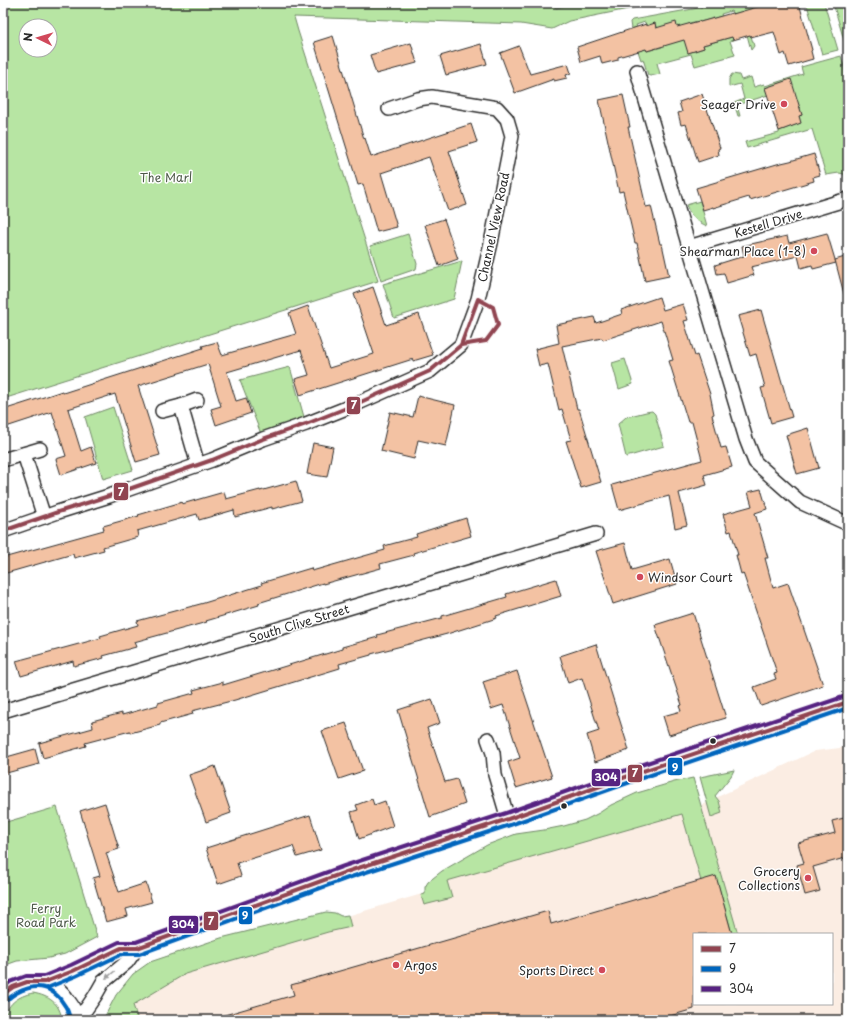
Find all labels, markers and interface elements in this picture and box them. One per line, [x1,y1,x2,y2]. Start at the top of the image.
north arrow [18,18,58,58]
text: N [19,32,36,42]
place label: Seager Drive [701,95,776,113]
marker: Seager Drive [779,99,789,109]
park label: The Marl [140,168,192,186]
street label: Channel View Road [473,170,513,284]
street label: Kestell Drive [732,204,804,242]
place label: Shearman Place (1-8) [680,242,806,260]
marker: Shearman Place (1-8) [809,246,819,256]
line badge: 7 [346,396,361,415]
text: 7 [351,396,358,413]
line badge: 7 [113,482,129,501]
text: 7 [118,483,125,500]
place label: Windsor Court [648,568,733,586]
marker: Windsor Court [635,572,645,582]
street label: South Clive Street [247,599,351,647]
unlabelled marker [708,736,718,746]
line badge: 9 [667,757,683,776]
text: 9 [672,758,679,775]
line badge: 7 [627,764,643,783]
text: 7 [632,764,639,781]
line badge: 304 [591,768,621,787]
text: 304 [595,768,618,785]
unlabelled marker [559,801,569,811]
place label: Grocery Collections [738,862,801,894]
marker: Grocery Collections [803,873,813,883]
park label: Ferry Road Park [16,899,76,931]
line badge: 9 [238,906,253,925]
text: 9 [242,906,249,923]
line badge: 7 [203,911,219,931]
text: 7 [208,912,215,929]
line badge: 304 [168,915,199,934]
text: 304 [172,915,195,932]
legend [693,933,833,1005]
text: 7 [729,939,736,957]
place label: Argos [404,956,438,974]
text: 9 [729,959,736,977]
marker: Argos [391,960,401,970]
place label: Sports Direct [519,961,594,979]
marker: Sports Direct [597,965,607,975]
one-way arrow [105,971,116,980]
text: 304 [729,979,754,997]

